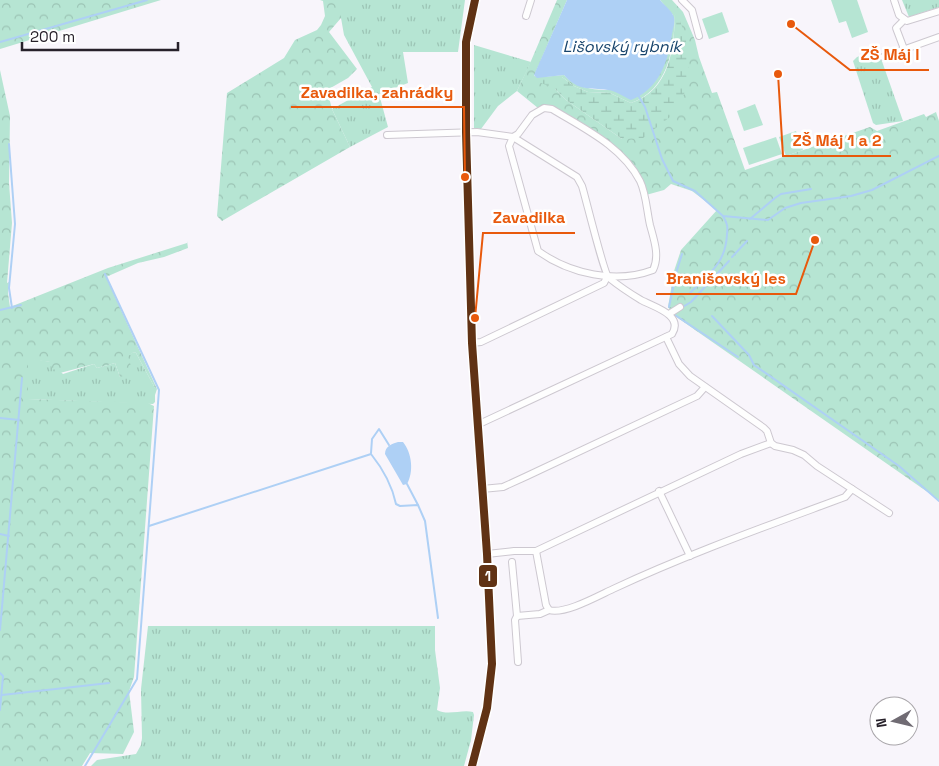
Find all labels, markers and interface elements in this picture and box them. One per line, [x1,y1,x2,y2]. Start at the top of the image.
scale bar [22,20,179,52]
text: 200 m [30,27,75,46]
water label: Lišovský rybník [563,36,684,57]
callout: ZŠ Máj I [850,39,929,70]
text: ZŠ Máj I [861,44,919,65]
callout: Zavadilka, zahrádky [291,76,464,107]
text: Zavadilka, zahrádky [301,82,453,103]
callout: ZŠ Máj 1 a 2 [783,125,891,156]
text: ZŠ Máj 1 a 2 [793,130,881,151]
callout: Zavadilka [483,202,575,233]
text: Zavadilka [493,207,565,228]
callout: Branišovský les [656,263,796,294]
text: Branišovský les [666,268,786,289]
line badge: 1 [478,564,498,588]
text: 1 [485,567,491,585]
north arrow [869,696,919,746]
text: N [872,717,891,729]

